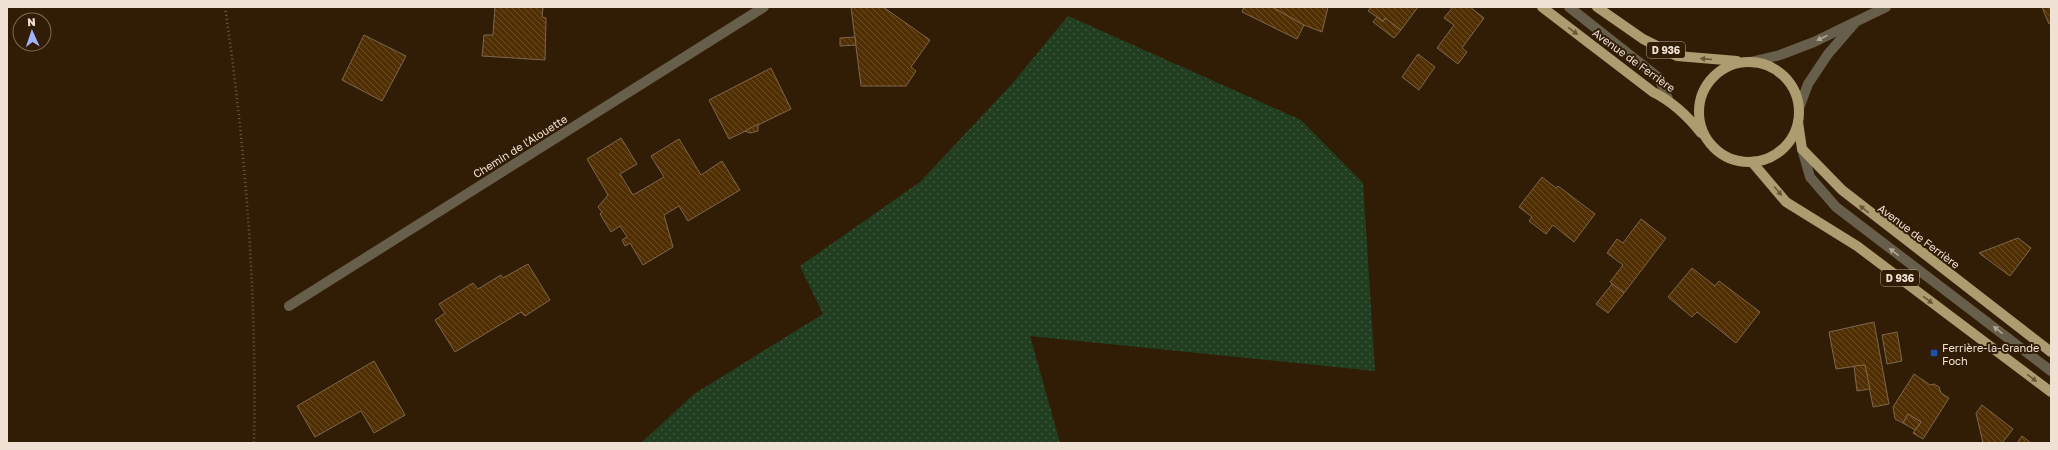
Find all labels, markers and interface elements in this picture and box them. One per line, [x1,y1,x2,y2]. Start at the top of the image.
north arrow [12,12,52,52]
text: N [27,15,36,28]
one-way arrow [1567,26,1578,35]
street label: Avenue de Ferrière [1590,26,1678,94]
one-way arrow [1816,35,1828,41]
road number: D 936 [1647,42,1685,58]
one-way arrow [1700,55,1712,62]
street label: Chemin de l'Alouette [471,112,569,180]
one-way arrow [1773,186,1782,197]
street label: Avenue de Ferrière [1876,201,1962,271]
one-way arrow [1859,205,1870,214]
one-way arrow [1888,248,1899,256]
road number: D 936 [1881,270,1919,286]
one-way arrow [1923,295,1934,304]
one-way arrow [1992,326,2003,335]
place label: Ferrière-la-Grande Foch [1942,341,2039,367]
marker: Ferrière-la-Grande Foch [1929,348,1939,358]
one-way arrow [2027,374,2037,382]

